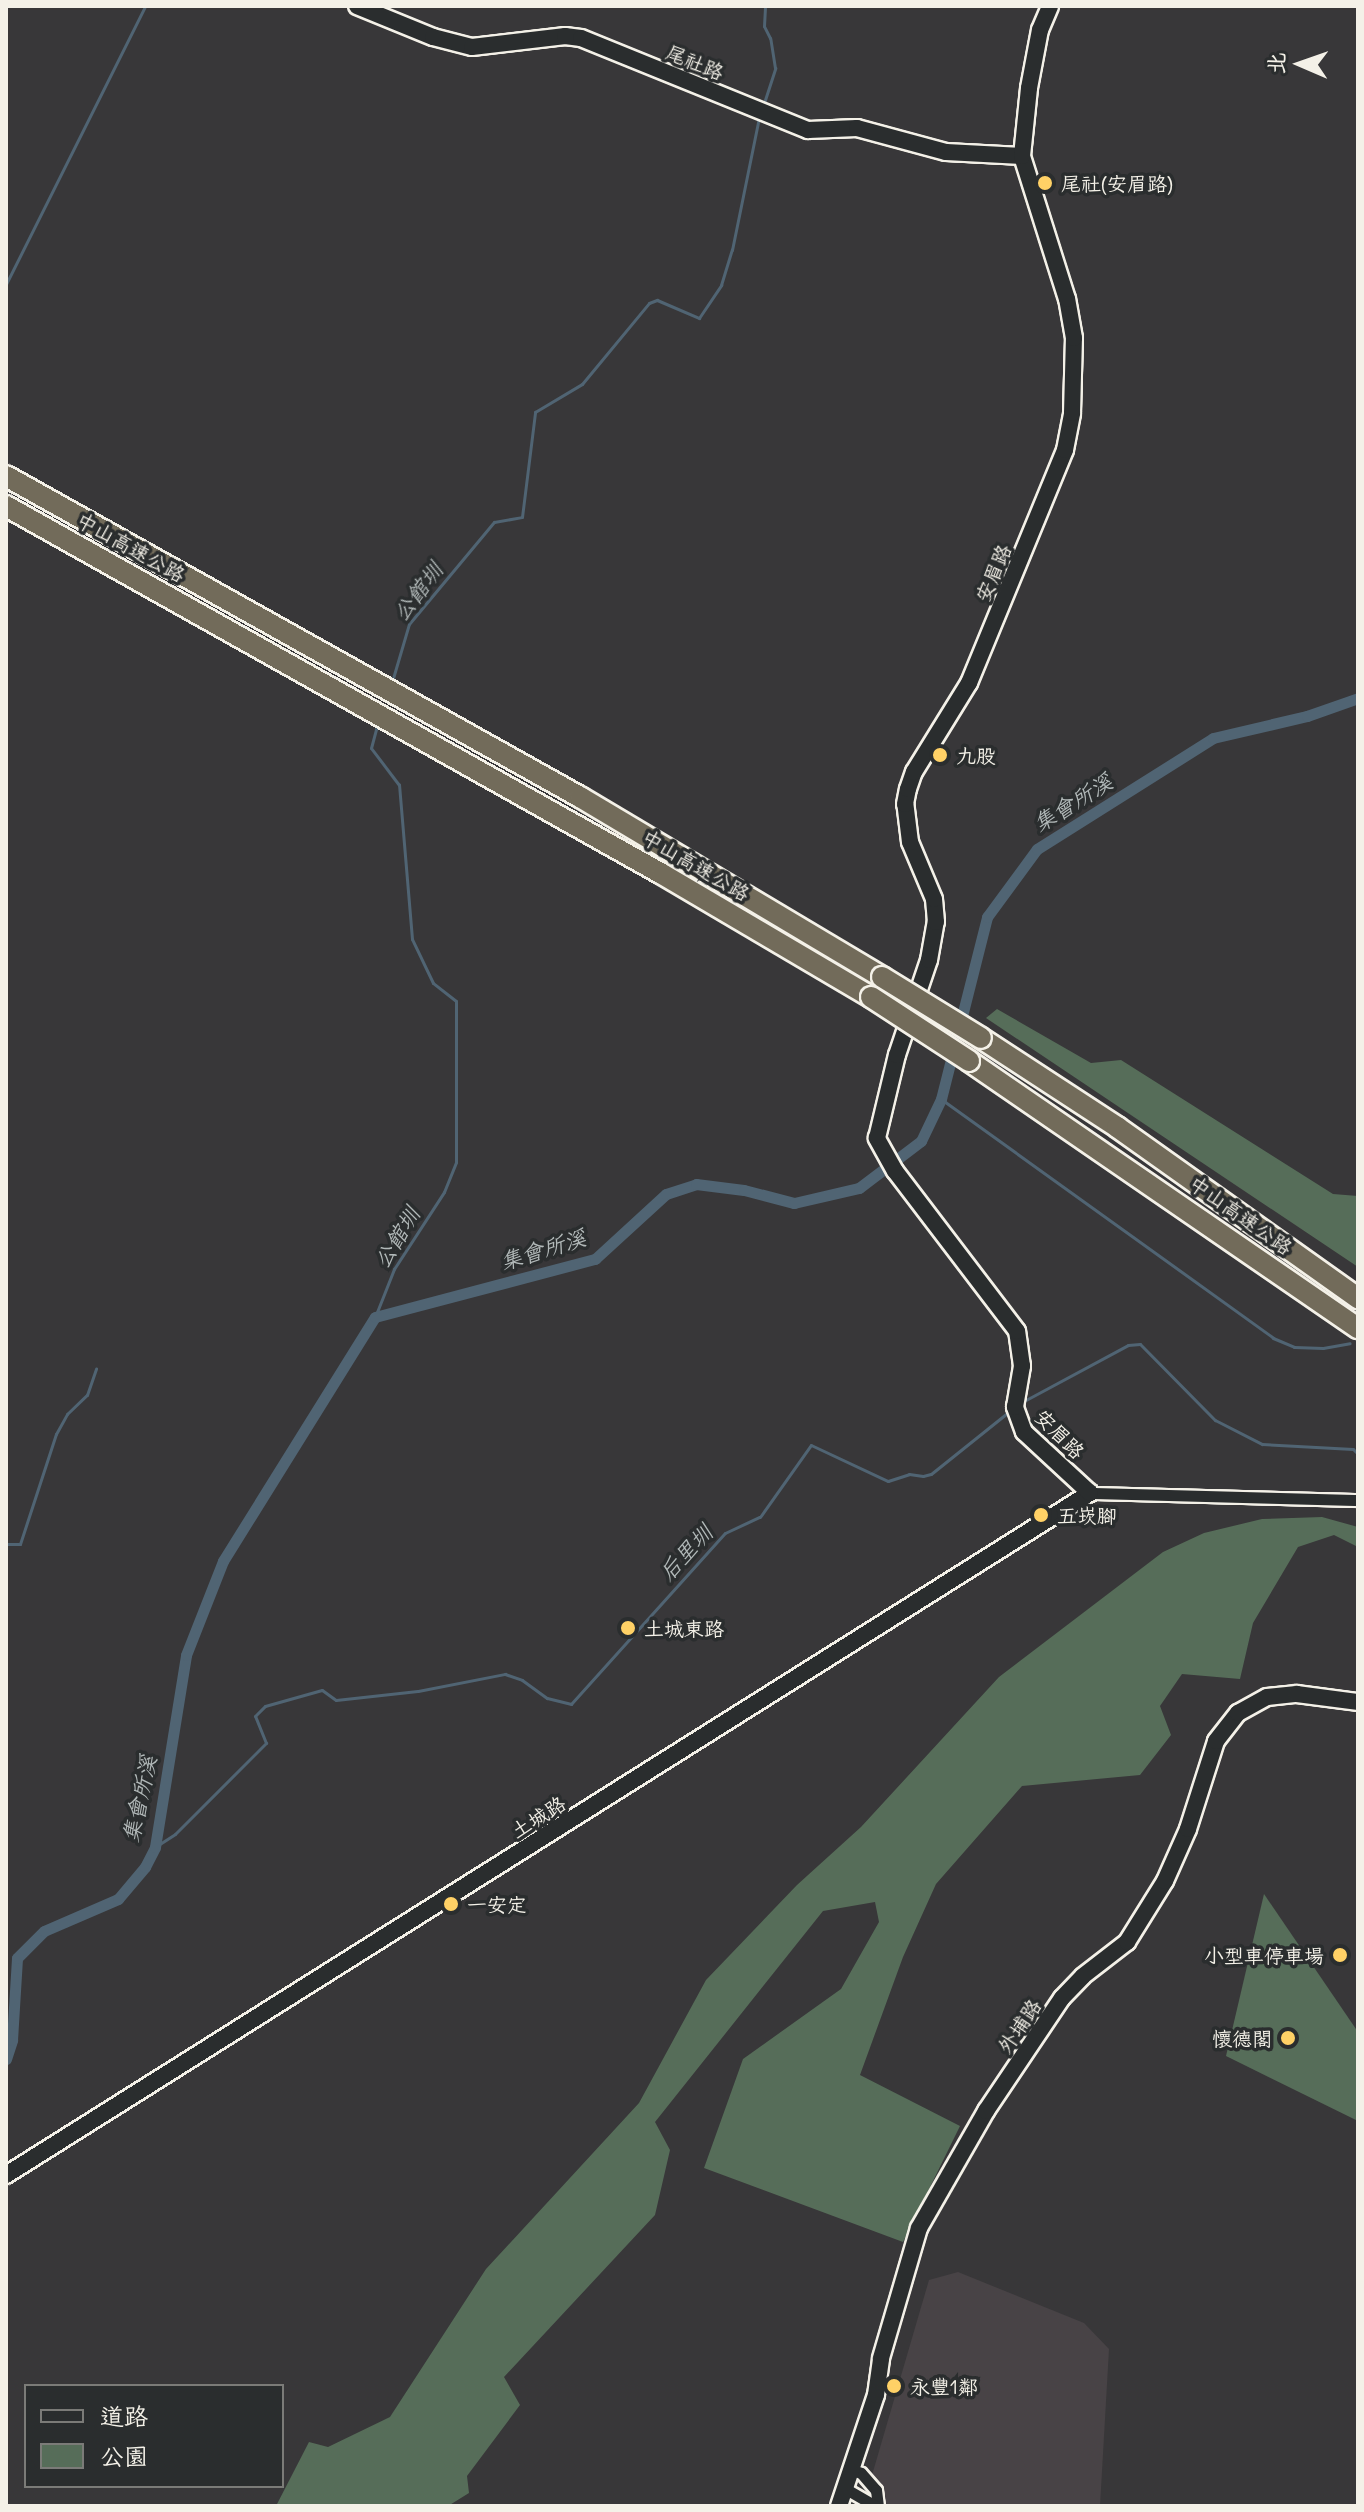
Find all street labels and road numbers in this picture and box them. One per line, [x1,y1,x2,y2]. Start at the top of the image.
street label: 尾社路 [663,40,727,84]
street label: 中山高速公路 [73,507,189,587]
street label: 安眉路 [970,541,1016,605]
street label: 中山高速公路 [638,825,754,905]
street label: 中山高速公路 [1185,1171,1297,1259]
street label: 安眉路 [1030,1404,1090,1464]
street label: 土城路 [506,1791,570,1843]
street label: 外埔路 [992,1994,1046,2058]

